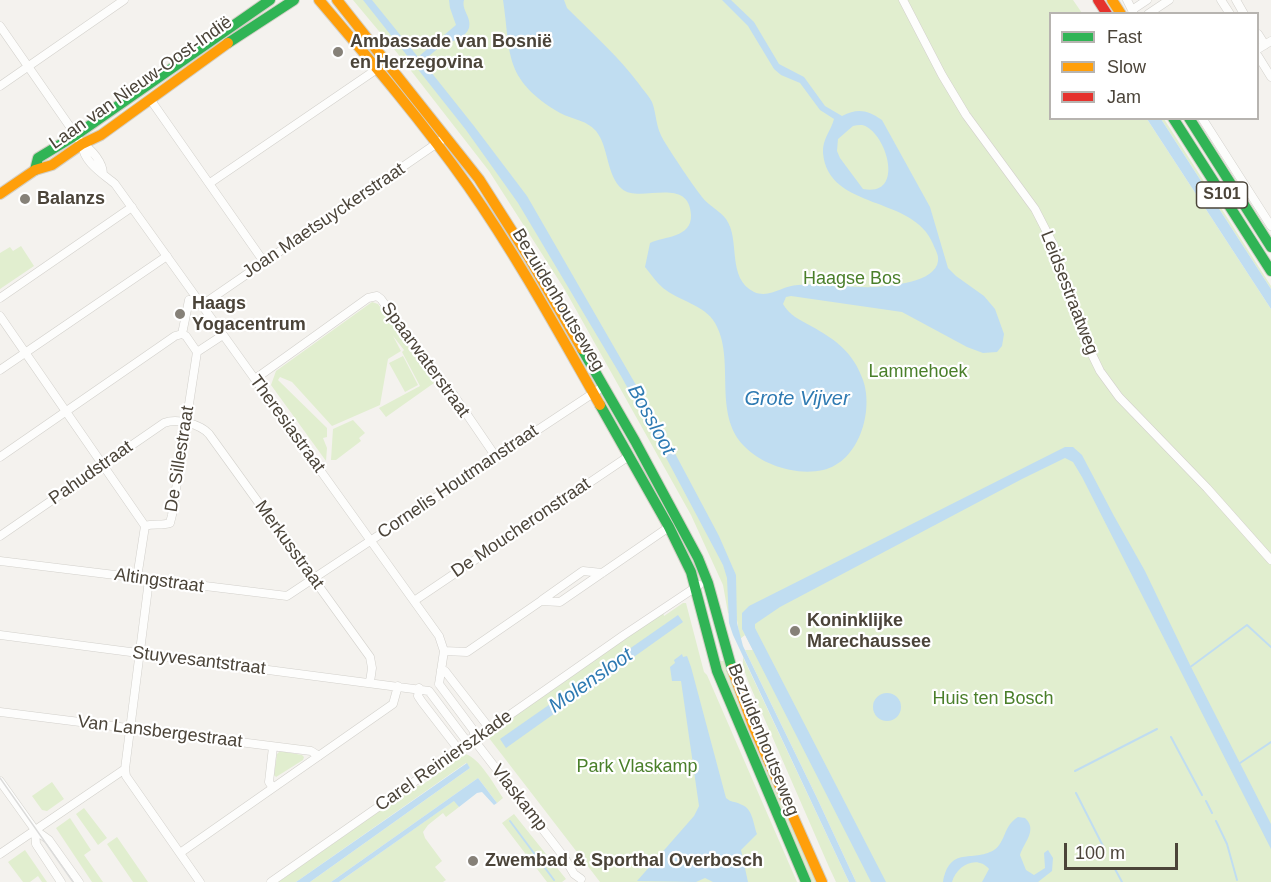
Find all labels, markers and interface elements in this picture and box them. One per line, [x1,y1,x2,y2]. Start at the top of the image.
street label: Laan van Nieuw-Oost-Indië [45,12,237,154]
legend [1049,12,1259,120]
text: Fast [1107,27,1142,47]
place label: Ambassade van Bosnië en Herzegovina [350,31,552,74]
marker: Ambassade van Bosnië en Herzegovina [331,45,345,59]
text: Slow [1107,57,1146,77]
text: Jam [1107,87,1141,107]
street label: Joan Maetsuyckerstraat [239,159,409,283]
road number: S101 [1196,182,1248,208]
place label: Balanzs [37,188,105,210]
marker: Balanzs [18,192,32,206]
street label: Bezuidenhoutseweg [507,225,609,375]
street label: Leidsestraatweg [1035,228,1103,358]
park label: Haagse Bos [803,268,901,290]
place label: Haags Yogacentrum [192,293,306,336]
street label: Spaarwaterstraat [376,298,474,422]
marker: Haags Yogacentrum [173,307,187,321]
park label: Lammehoek [868,361,968,383]
street label: Theresiastraat [244,371,330,477]
water label: Bossloot [622,381,680,459]
water label: Grote Vijver [744,387,850,411]
street label: De Sillestraat [161,404,199,514]
street label: Cornelis Houtmanstraat [374,420,542,544]
street label: Pahudstraat [45,436,137,510]
street label: De Moucheronstraat [447,473,595,583]
street label: Merkusstraat [250,497,328,593]
street label: Altingstraat [113,564,205,598]
place label: Koninklijke Marechaussee [807,610,931,652]
marker: Koninklijke Marechaussee [788,624,802,638]
street label: Stuyvesantstraat [131,642,267,680]
water label: Molensloot [545,643,637,719]
street label: Bezuidenhoutseweg [723,661,803,819]
park label: Huis ten Bosch [932,688,1054,710]
street label: Carel Reinierszkade [371,706,517,816]
street label: Van Lansbergestraat [76,711,244,753]
park label: Park Vlaskamp [576,756,698,778]
street label: Vlaskamp [486,760,552,836]
scale bar [1067,831,1181,869]
text: 100 m [1075,843,1125,863]
place label: Zwembad & Sporthal Overbosch [485,850,763,872]
marker: Zwembad & Sporthal Overbosch [466,854,480,868]

